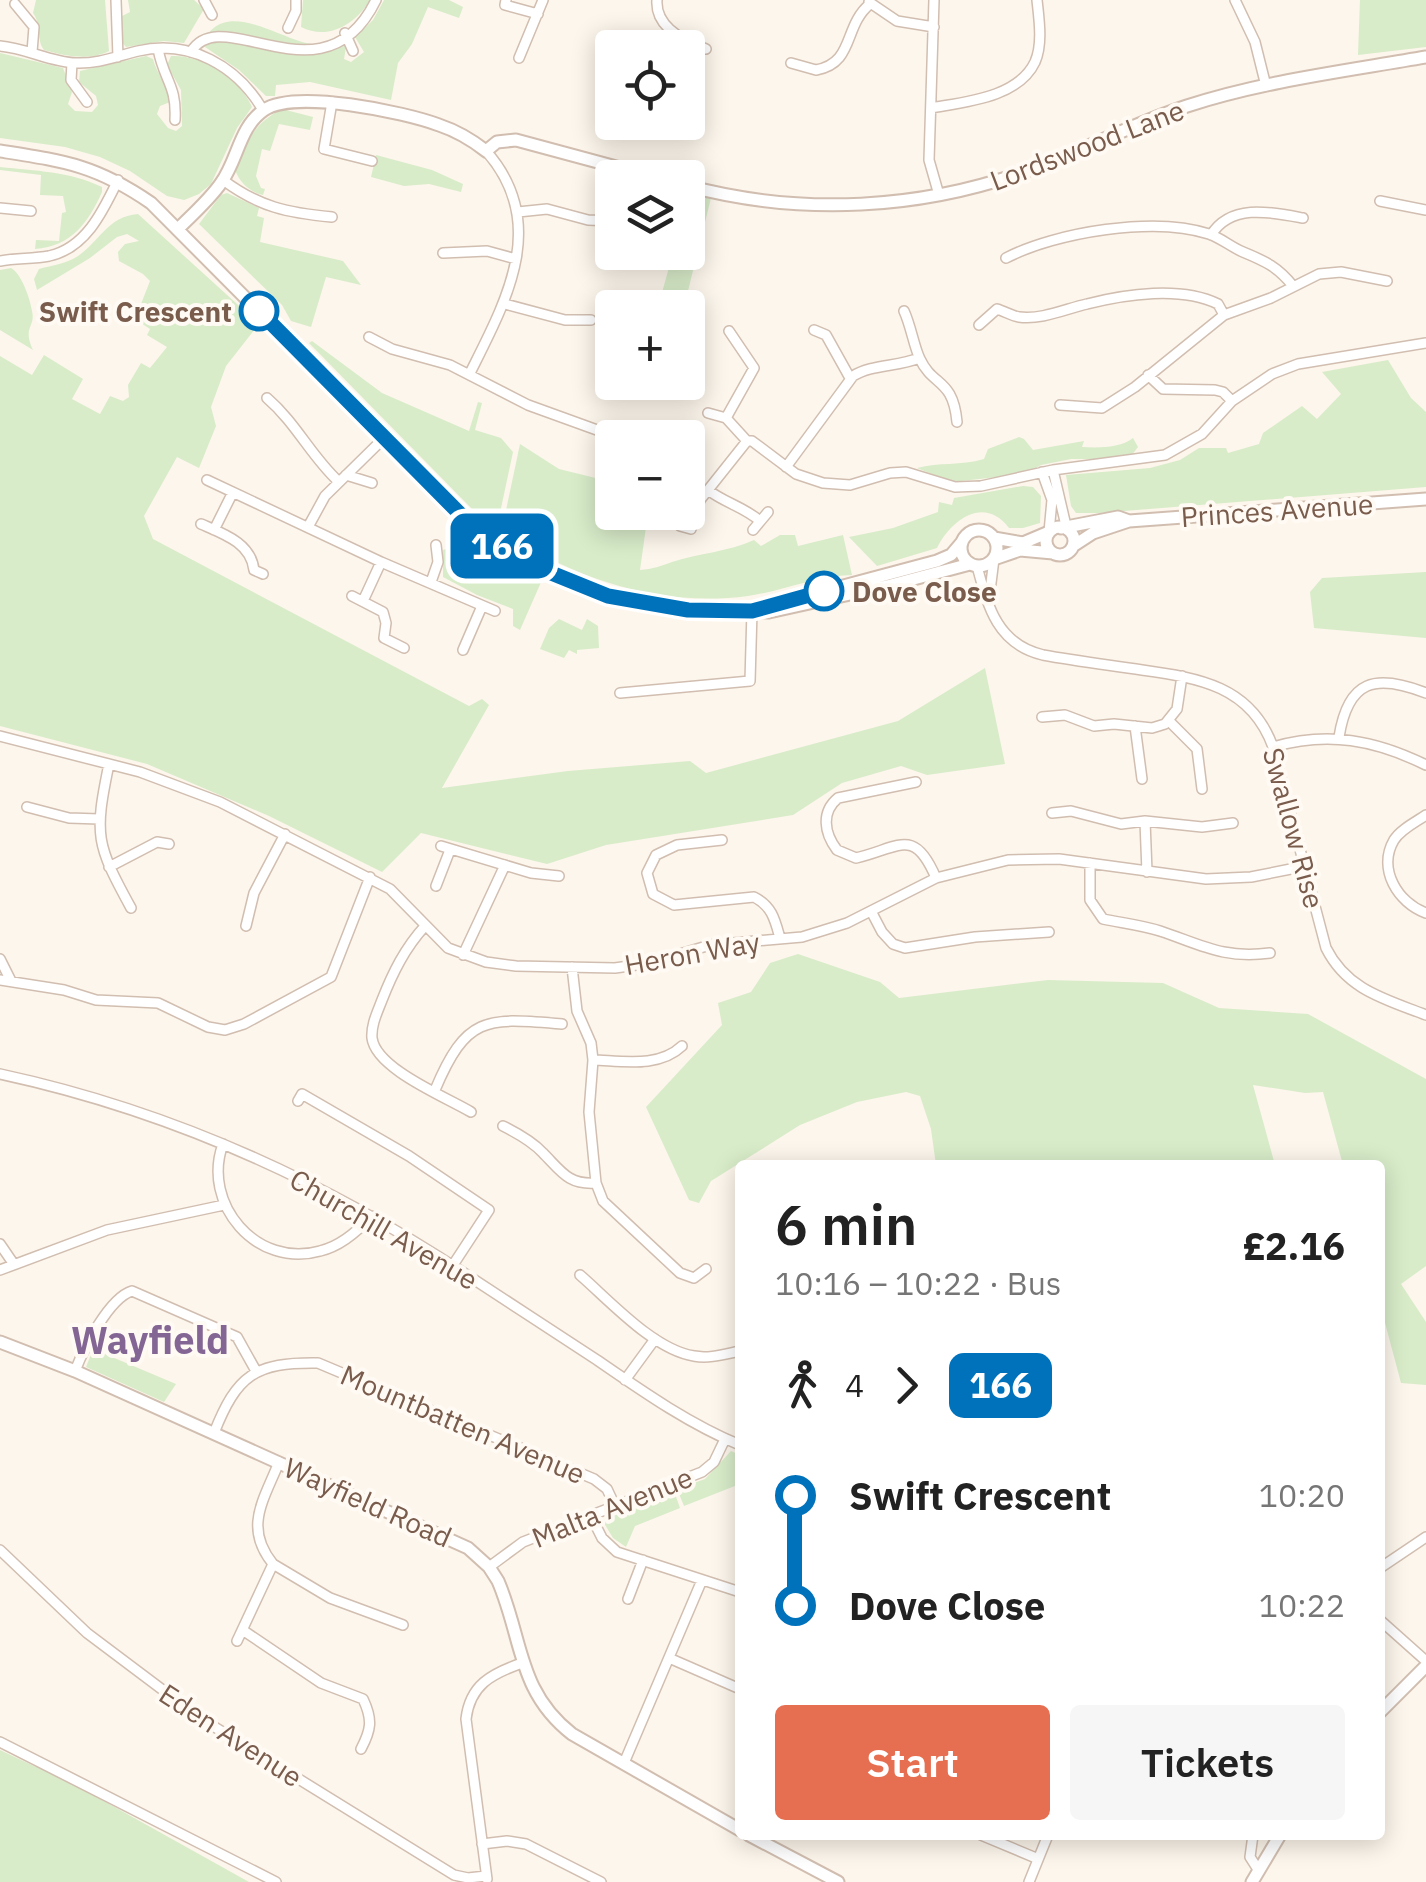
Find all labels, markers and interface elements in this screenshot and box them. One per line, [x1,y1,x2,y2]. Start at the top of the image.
map controls [595,30,705,530]
button: locate [595,30,705,140]
street label: Lordswood Lane [985,91,1189,199]
button: layers [595,160,705,270]
button: + [595,290,705,400]
marker: Swift Crescent [240,292,278,330]
place label: Swift Crescent [39,293,232,330]
button: − [595,420,705,530]
street label: Princes Avenue [1179,485,1375,535]
line badge: 166 [444,514,560,578]
text: 166 [470,523,534,569]
marker: Dove Close [805,572,843,610]
place label: Dove Close [852,573,997,610]
street label: Swallow Rise [1255,743,1333,913]
street label: Heron Way [621,923,763,983]
street label: Churchill Avenue [283,1160,485,1298]
text: 6 min [775,1189,917,1260]
text: £2.16 [1243,1221,1345,1270]
text: 10:16 – 10:22 · Bus [775,1262,1061,1304]
district label: Wayfield [71,1315,229,1364]
street label: Mountbatten Avenue [335,1356,591,1492]
icon: walk [775,1358,830,1413]
icon: forward [879,1358,934,1413]
text: 166 [969,1362,1032,1408]
text: 4 [845,1364,864,1406]
street label: Wayfield Road [278,1449,458,1555]
street label: Malta Avenue [526,1458,698,1556]
text: Swift Crescent [849,1471,1111,1520]
text: 10:20 [1259,1474,1345,1516]
text: Dove Close [849,1581,1045,1630]
text: 10:22 [1259,1584,1345,1626]
street label: Eden Avenue [152,1675,310,1795]
button: Start [775,1705,1050,1820]
button: Tickets [1070,1705,1345,1820]

